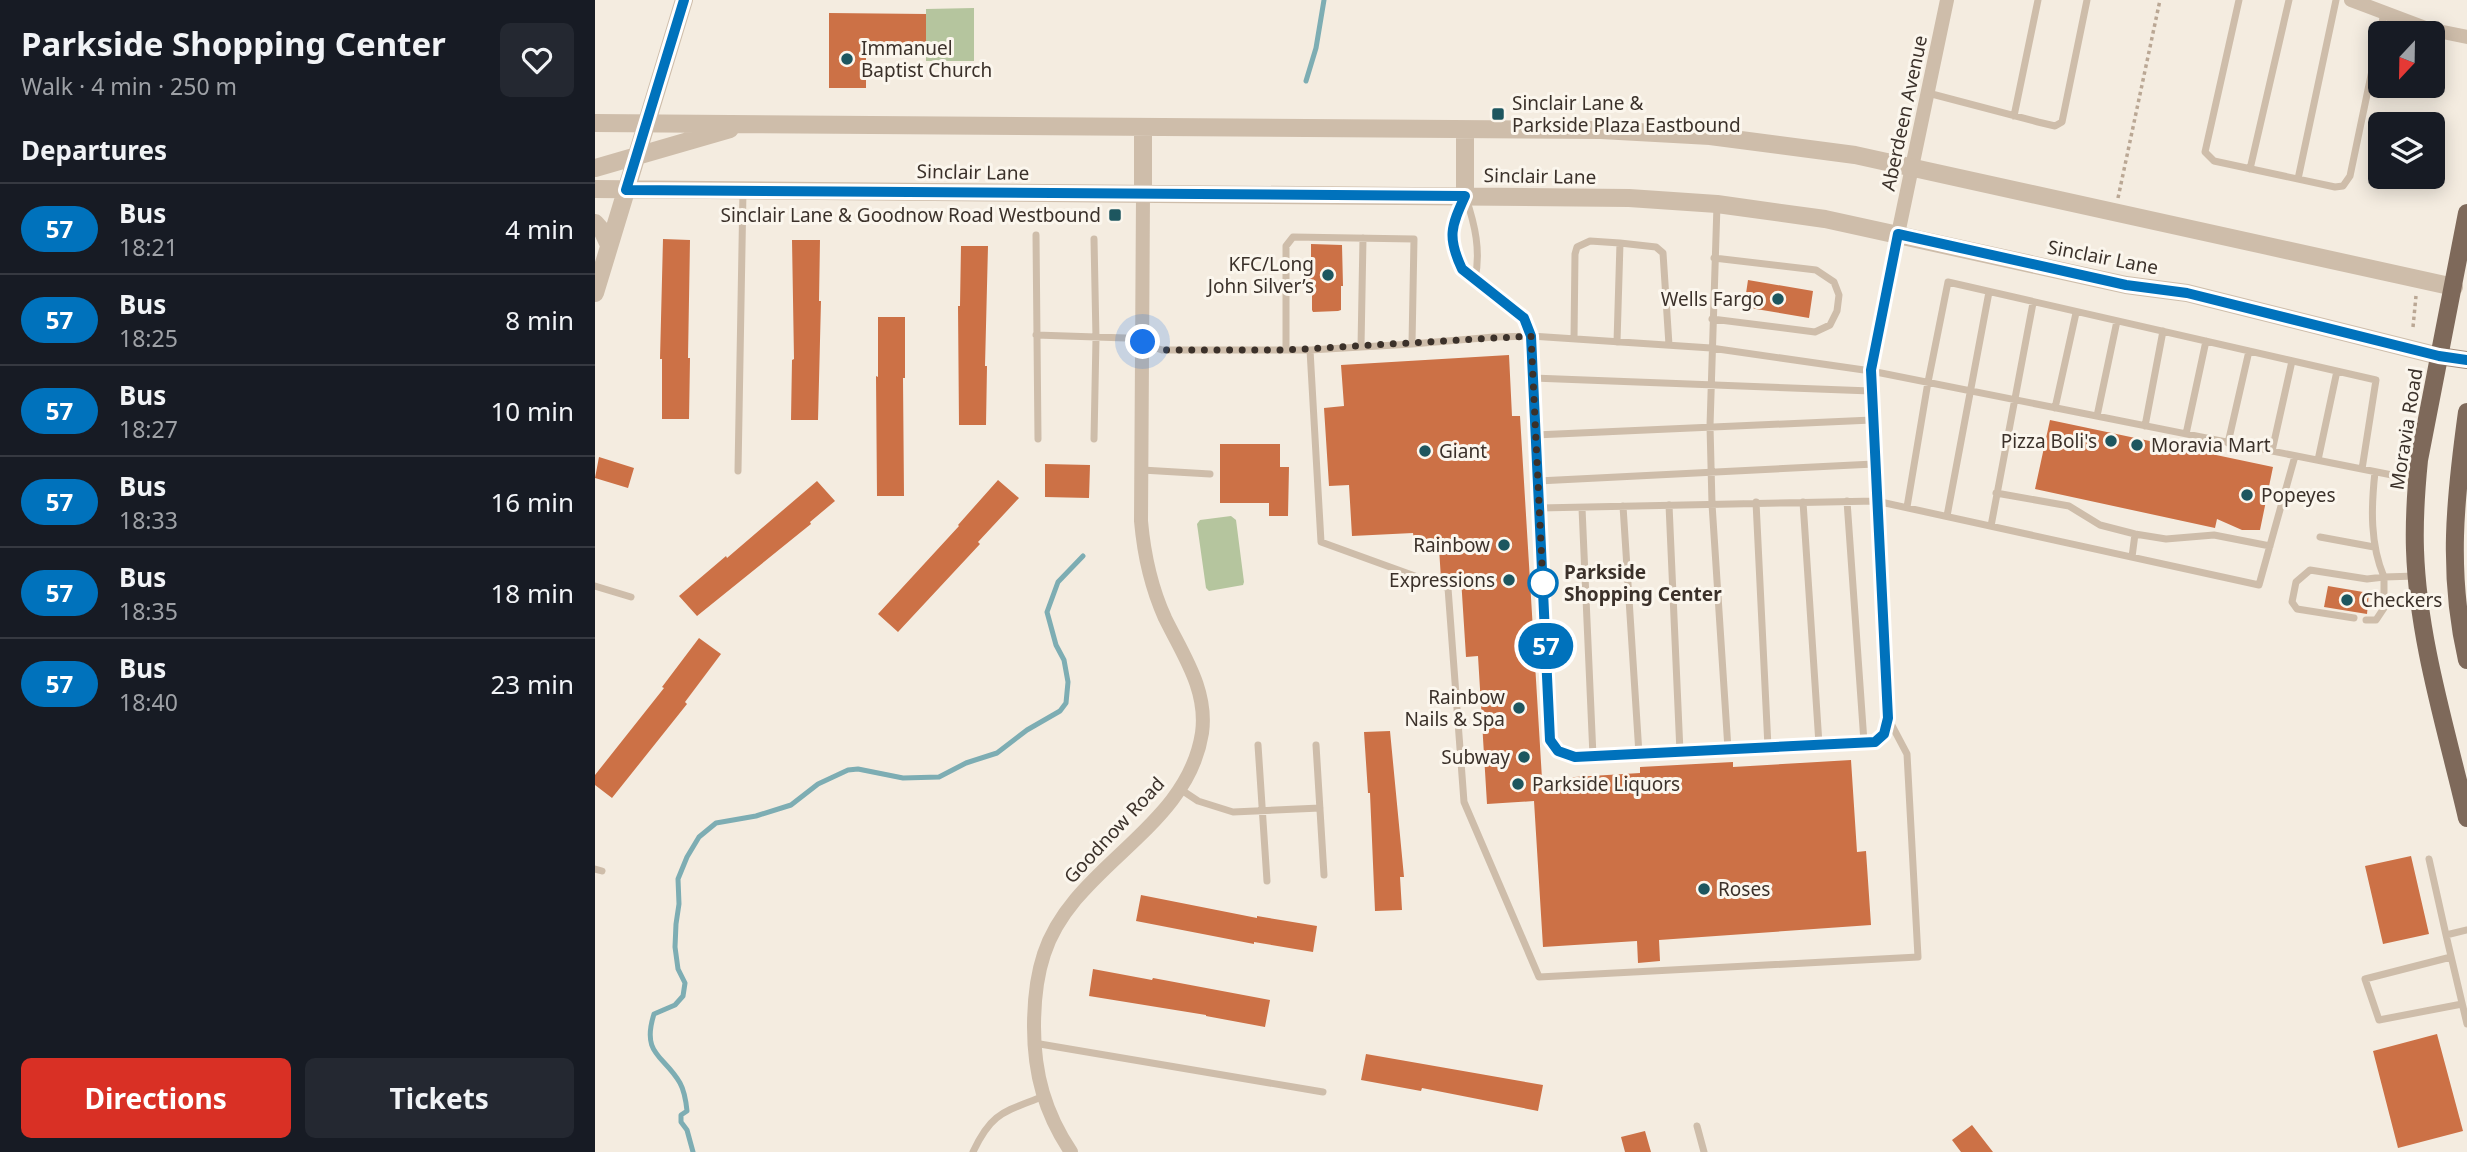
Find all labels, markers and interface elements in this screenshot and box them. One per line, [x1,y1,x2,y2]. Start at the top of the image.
text: Parkside Shopping Center [21,21,446,66]
north arrow [2368,21,2445,98]
map controls [2368,21,2445,189]
button: heart [500,23,574,97]
street label: Aberdeen Avenue [1875,33,1933,193]
place label: Immanuel Baptist Church [861,35,992,83]
marker: Immanuel Baptist Church [839,51,855,67]
text: Walk · 4 min · 250 m [21,70,237,102]
place label: Sinclair Lane & Parkside Plaza Eastbound [1512,90,1741,138]
marker: Sinclair Lane & Parkside Plaza Eastbound [1490,106,1506,122]
button: layers [2368,112,2445,189]
text: Departures [21,132,167,168]
street label: Sinclair Lane [917,158,1029,186]
street label: Sinclair Lane [1484,162,1596,190]
text: Bus [119,195,166,231]
place label: Sinclair Lane & Goodnow Road Westbound [721,202,1101,228]
marker: Sinclair Lane & Goodnow Road Westbound [1107,207,1123,223]
text: 4 min [505,211,574,247]
text: 57 [46,212,73,245]
text: 18:21 [119,231,178,263]
street label: Sinclair Lane [2045,234,2161,280]
place label: KFC/Long John Silver’s [1206,251,1314,299]
marker: KFC/Long John Silver’s [1320,267,1336,283]
text: Bus [119,286,166,322]
place label: Wells Fargo [1661,286,1764,312]
marker: Wells Fargo [1770,291,1786,307]
text: 8 min [505,302,574,338]
text: 57 [46,303,73,336]
text: 18:25 [119,322,178,354]
your location [1125,324,1160,359]
street label: Moravia Road [2384,366,2428,492]
text: Bus [119,377,166,413]
text: 10 min [490,393,574,429]
text: 57 [46,394,73,427]
text: 18:27 [119,413,178,445]
place label: Pizza Boli's [2001,428,2097,454]
place label: Moravia Mart [2151,432,2271,458]
marker: Pizza Boli's [2103,433,2119,449]
marker: Moravia Mart [2129,437,2145,453]
place label: Giant [1439,438,1487,464]
marker: Giant [1417,443,1433,459]
text: Bus [119,468,166,504]
place label: Popeyes [2261,482,2336,508]
text: 16 min [490,484,574,520]
text: 57 [46,485,73,518]
marker: Popeyes [2239,487,2255,503]
text: 18:33 [119,504,178,536]
place label: Rainbow [1413,532,1490,558]
marker: Rainbow [1496,537,1512,553]
text: Bus [119,559,166,595]
place label: Parkside Shopping Center [1564,559,1722,607]
place label: Expressions [1389,567,1495,593]
marker: Parkside Shopping Center [1528,568,1558,598]
marker: Expressions [1501,572,1517,588]
text: 18 min [490,575,574,611]
text: 57 [46,576,73,609]
place label: Checkers [2361,587,2442,613]
marker: Checkers [2339,592,2355,608]
text: 18:35 [119,595,178,627]
line badge: 57 [1515,623,1577,669]
text: 57 [1532,629,1560,662]
text: Bus [119,650,166,686]
text: 23 min [490,666,574,702]
text: 57 [46,667,73,700]
place label: Rainbow Nails & Spa [1404,684,1505,732]
text: 18:40 [119,686,178,718]
marker: Rainbow Nails & Spa [1511,700,1527,716]
place label: Subway [1441,744,1510,770]
marker: Subway [1516,749,1532,765]
street label: Goodnow Road [1058,771,1170,889]
place label: Parkside Liquors [1532,771,1680,797]
marker: Parkside Liquors [1510,776,1526,792]
place label: Roses [1718,876,1770,902]
marker: Roses [1696,881,1712,897]
button: Directions [21,1058,291,1138]
button: Tickets [305,1058,574,1138]

